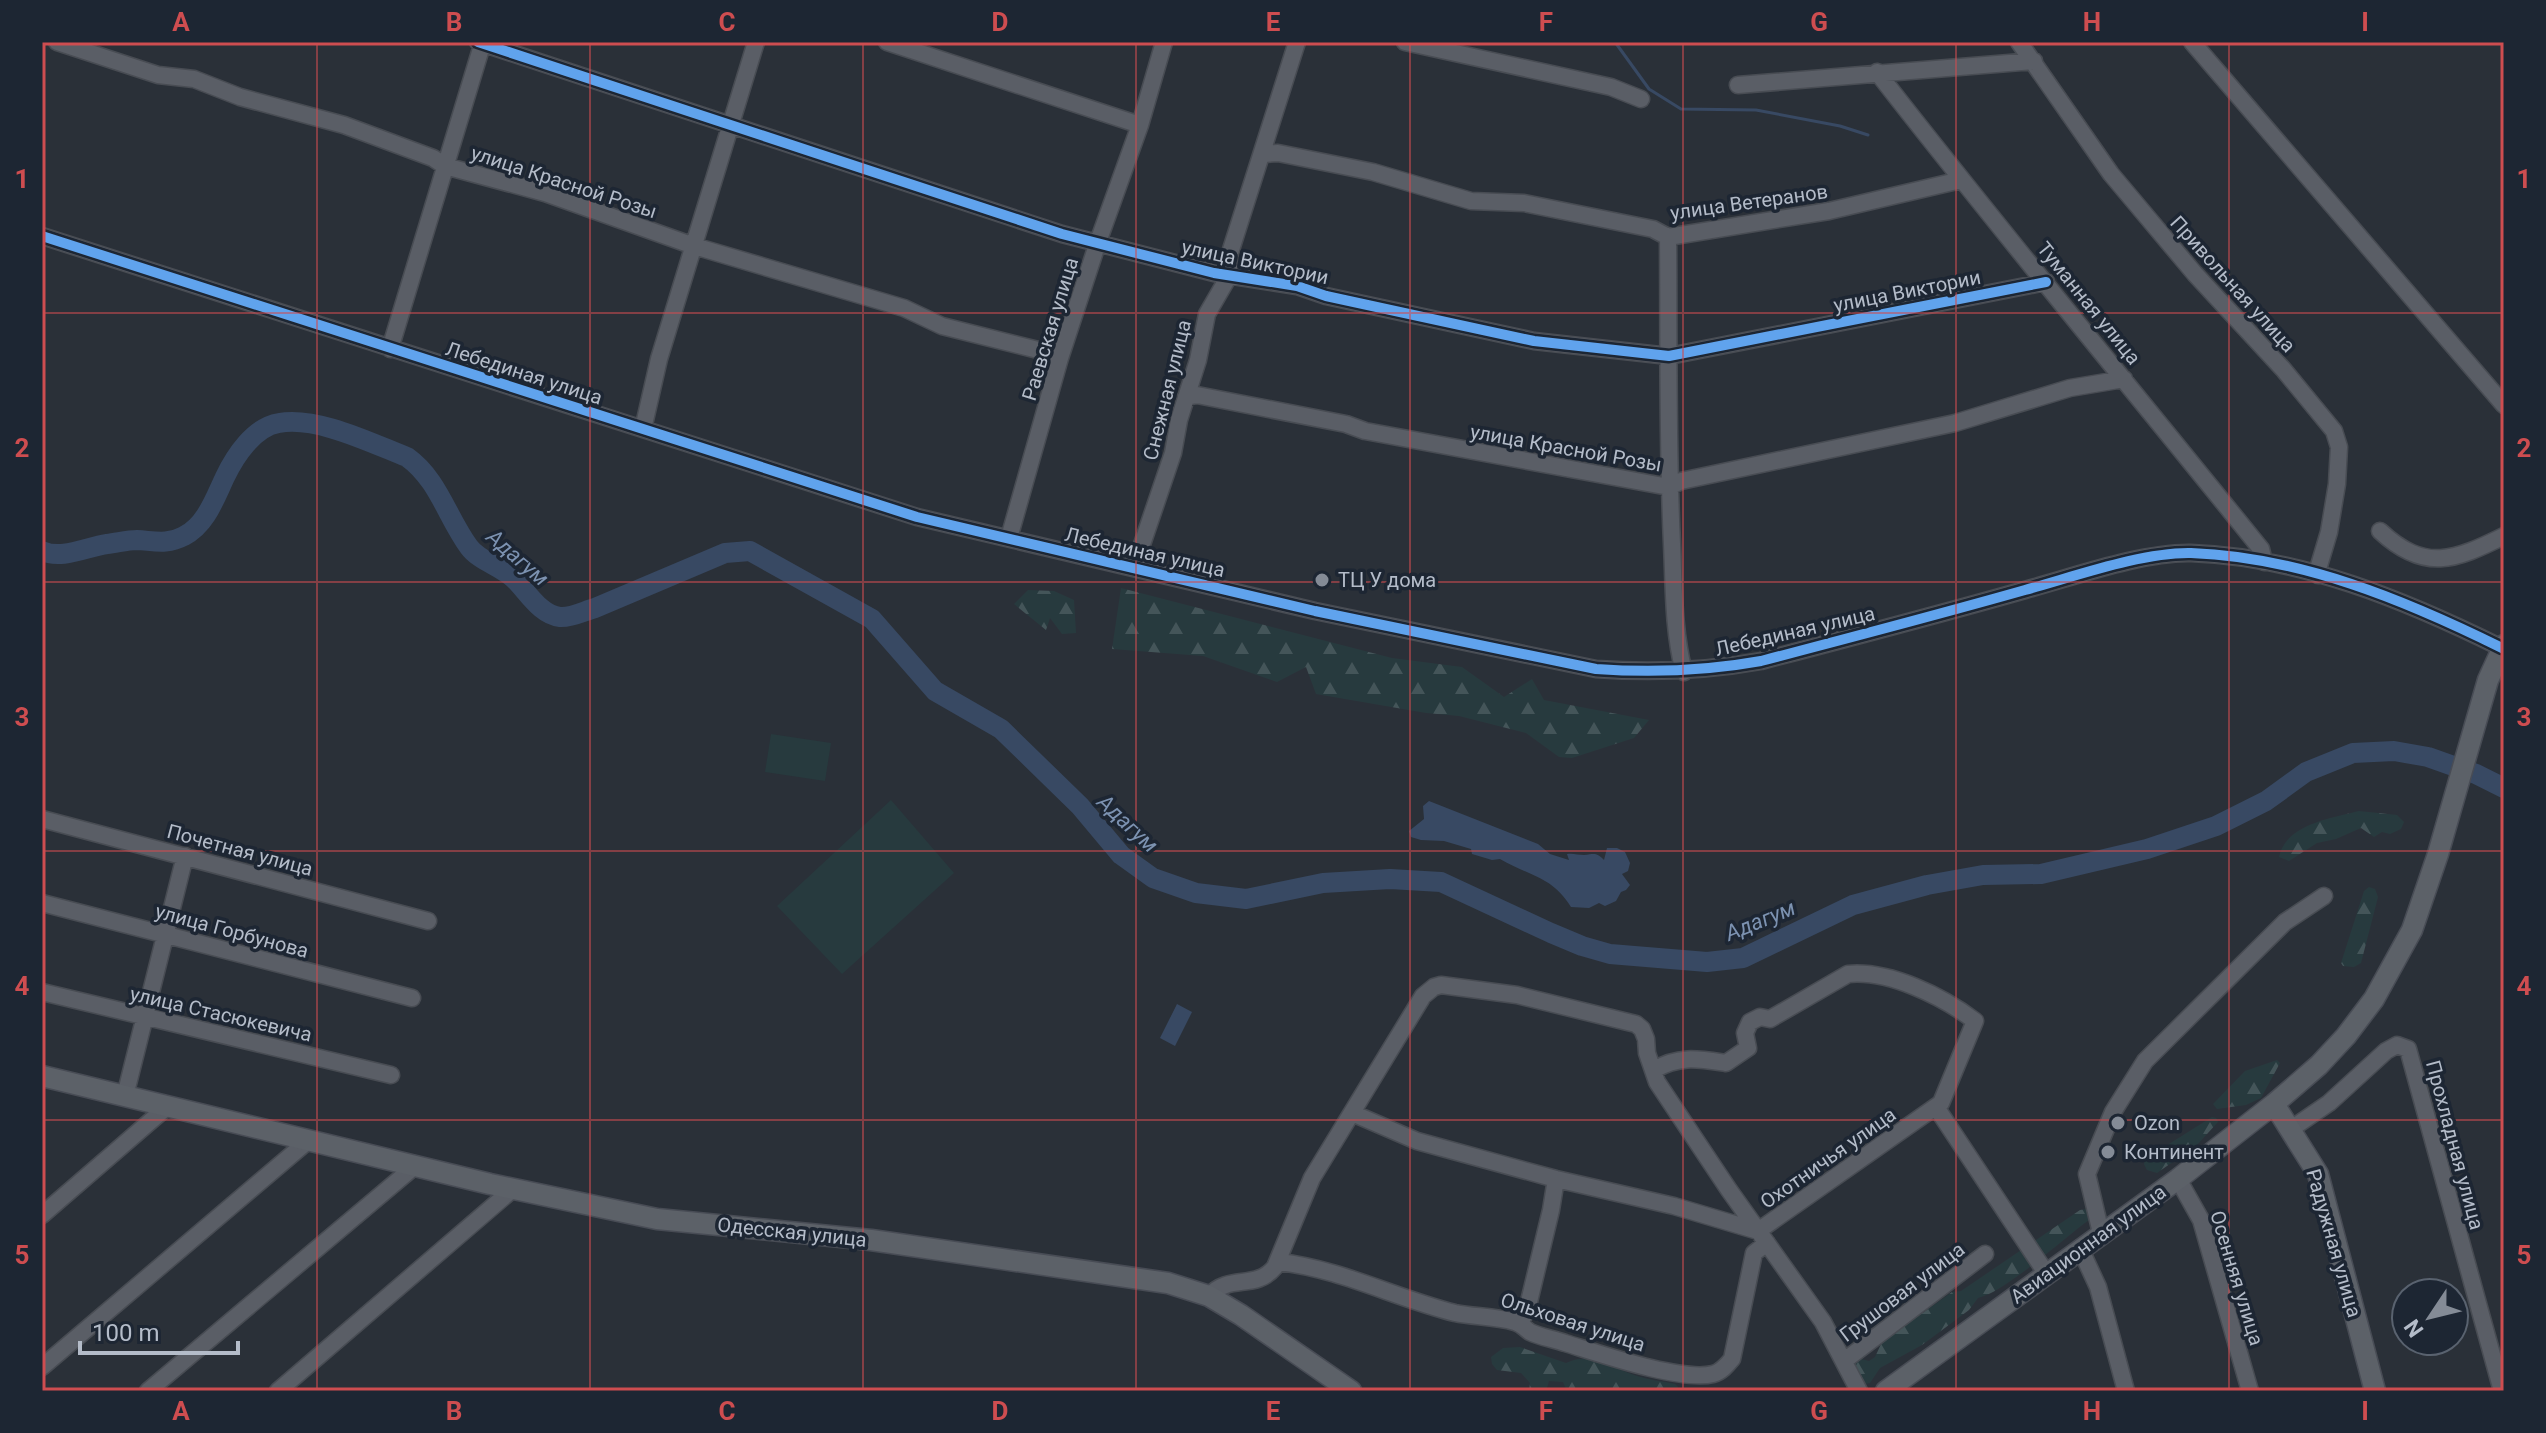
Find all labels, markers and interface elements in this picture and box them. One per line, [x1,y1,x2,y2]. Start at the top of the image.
text: A [172,7,190,37]
text: B [446,7,462,37]
text: C [718,7,736,37]
text: D [992,7,1008,37]
text: E [1266,7,1281,37]
text: F [1539,7,1553,37]
text: G [1810,7,1828,37]
text: H [2083,7,2101,37]
text: I [2361,7,2369,37]
street label: улица Красной Розы [468,141,660,223]
text: 1 [15,164,29,194]
text: 1 [2517,164,2531,194]
street label: улица Ветеранов [1669,179,1829,225]
street label: Привольная улица [2165,211,2301,357]
street label: улица Виктории [1179,235,1331,289]
street label: Туманная улица [2032,237,2146,369]
street label: Раевская улица [1017,255,1083,403]
street label: улица Виктории [1831,265,1983,317]
street label: Снежная улица [1138,317,1196,463]
street label: Лебединая улица [443,336,605,410]
street label: улица Красной Розы [1468,419,1664,477]
text: 2 [15,433,29,463]
text: 2 [2517,433,2531,463]
street label: Лебединая улица [1063,522,1227,582]
water label: Адагум [481,523,554,591]
place label: ТЦ У дома [1338,568,1436,592]
marker: ТЦ У дома [1313,571,1331,589]
street label: Лебединая улица [1713,601,1877,661]
text: 3 [15,702,29,732]
text: 3 [2517,702,2531,732]
water label: Адагум [1092,789,1163,858]
street label: Почетная улица [164,819,316,881]
water label: Адагум [1721,895,1799,946]
street label: улица Горбунова [153,899,311,963]
text: 4 [15,971,30,1001]
text: 4 [2517,971,2532,1001]
street label: улица Стасюкевича [128,981,314,1047]
street label: Прохладная улица [2421,1058,2489,1232]
street label: Охотничья улица [1756,1102,1900,1214]
place label: Ozon [2134,1111,2180,1135]
marker: Ozon [2109,1114,2127,1132]
place label: Континент [2124,1140,2224,1164]
marker: Континент [2099,1143,2117,1161]
street label: Радужная улица [2301,1166,2367,1320]
street label: Авиационная улица [2006,1179,2170,1309]
street label: Осенняя улица [2205,1208,2269,1348]
street label: Одесская улица [716,1212,868,1252]
street label: Грушовая улица [1835,1237,1969,1347]
text: 5 [15,1240,29,1270]
text: 5 [2517,1240,2531,1270]
north arrow [2390,1277,2470,1357]
street label: Ольховая улица [1498,1287,1648,1357]
scale bar [80,1305,238,1355]
text: N [2399,1315,2429,1342]
text: 100 m [92,1319,159,1347]
text: A [172,1396,190,1426]
text: B [446,1396,462,1426]
text: C [718,1396,736,1426]
text: D [992,1396,1008,1426]
text: E [1266,1396,1281,1426]
text: F [1539,1396,1553,1426]
text: G [1810,1396,1828,1426]
text: H [2083,1396,2101,1426]
text: I [2361,1396,2369,1426]

